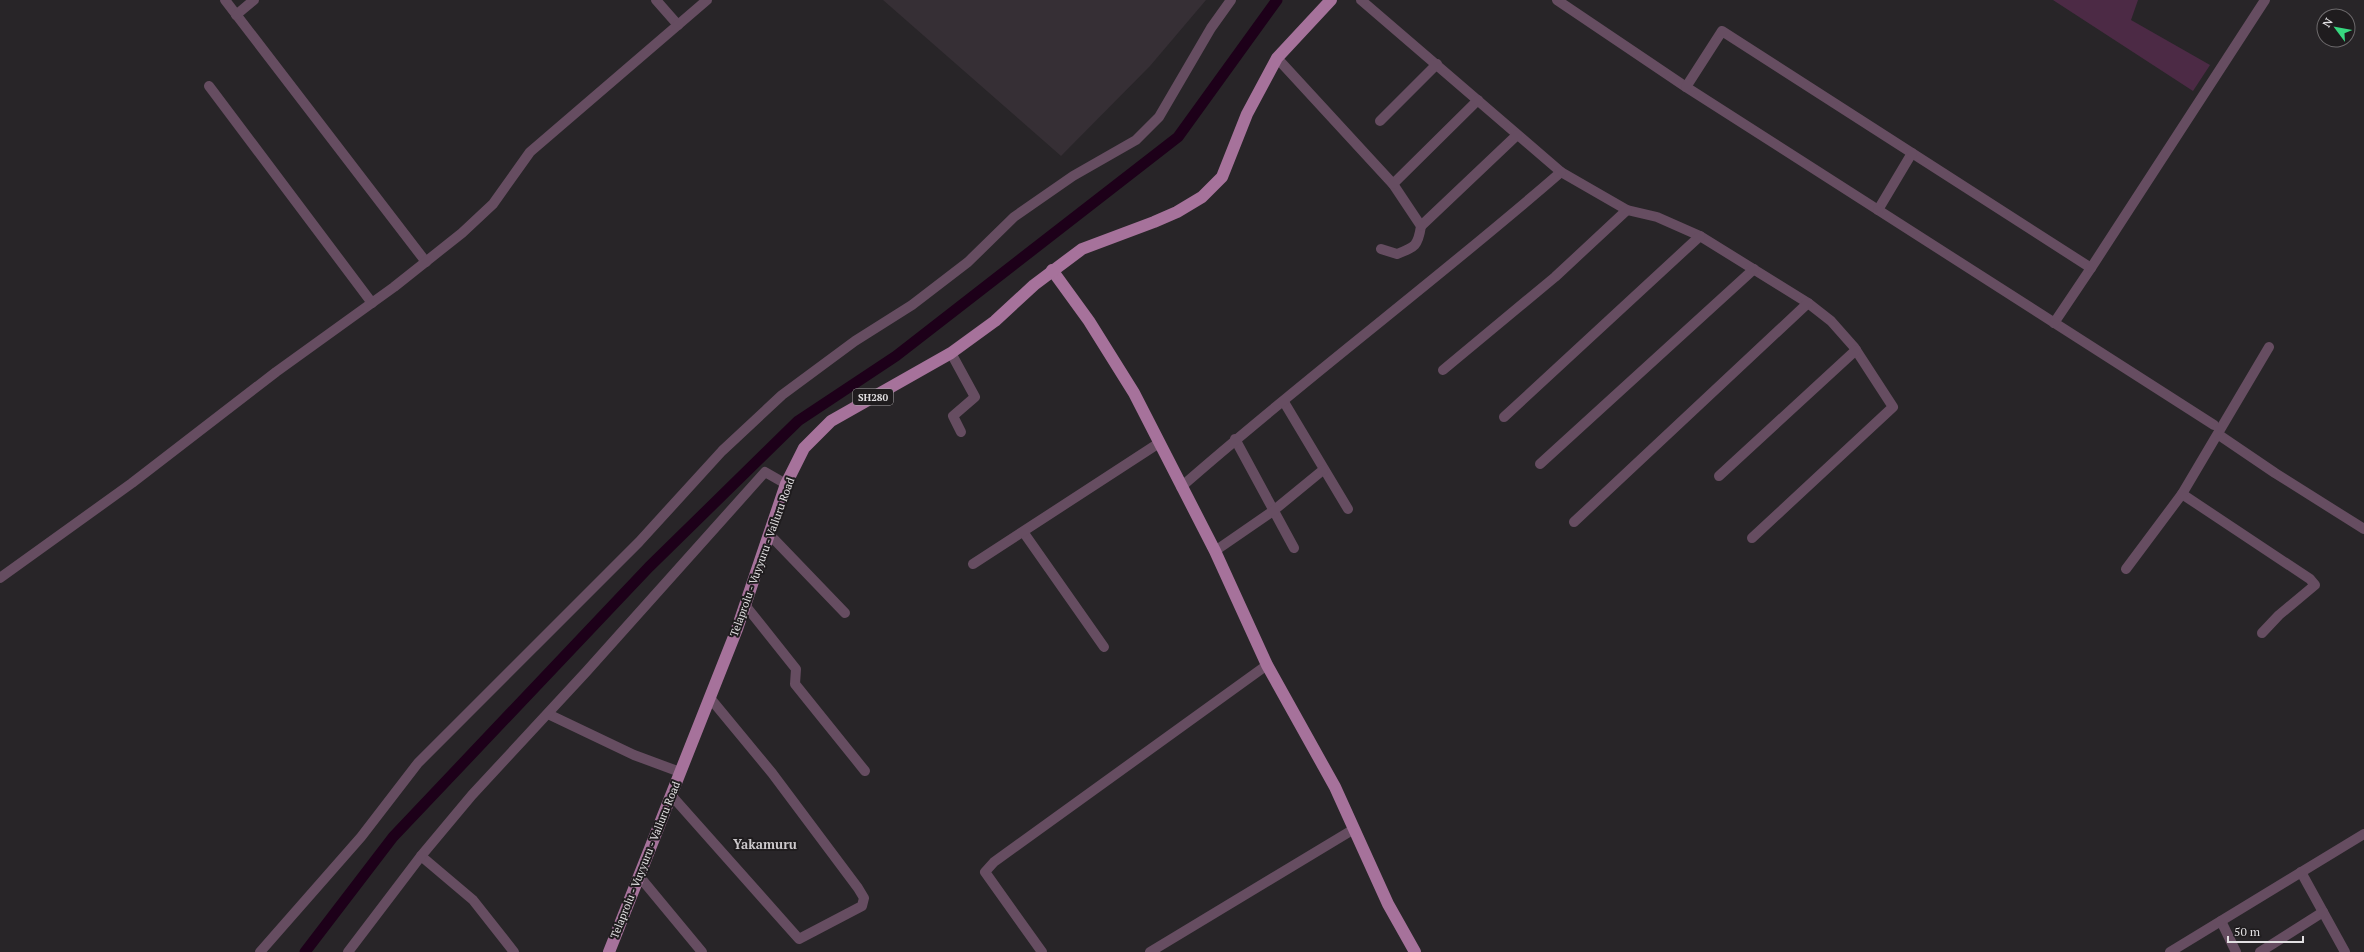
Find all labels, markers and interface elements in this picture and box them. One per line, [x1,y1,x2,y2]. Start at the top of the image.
north arrow [2316,8,2356,48]
text: N [2319,15,2336,30]
road number: SH280 [853,389,893,405]
street label: Telaprolu - Vuyyuru - Valluru Road [727,475,797,639]
street label: Telaprolu - Vuyyuru - Valluru Road [607,779,683,941]
district label: Yakamuru [733,835,797,853]
scale bar [2228,918,2303,944]
text: 50 m [2234,924,2261,939]

